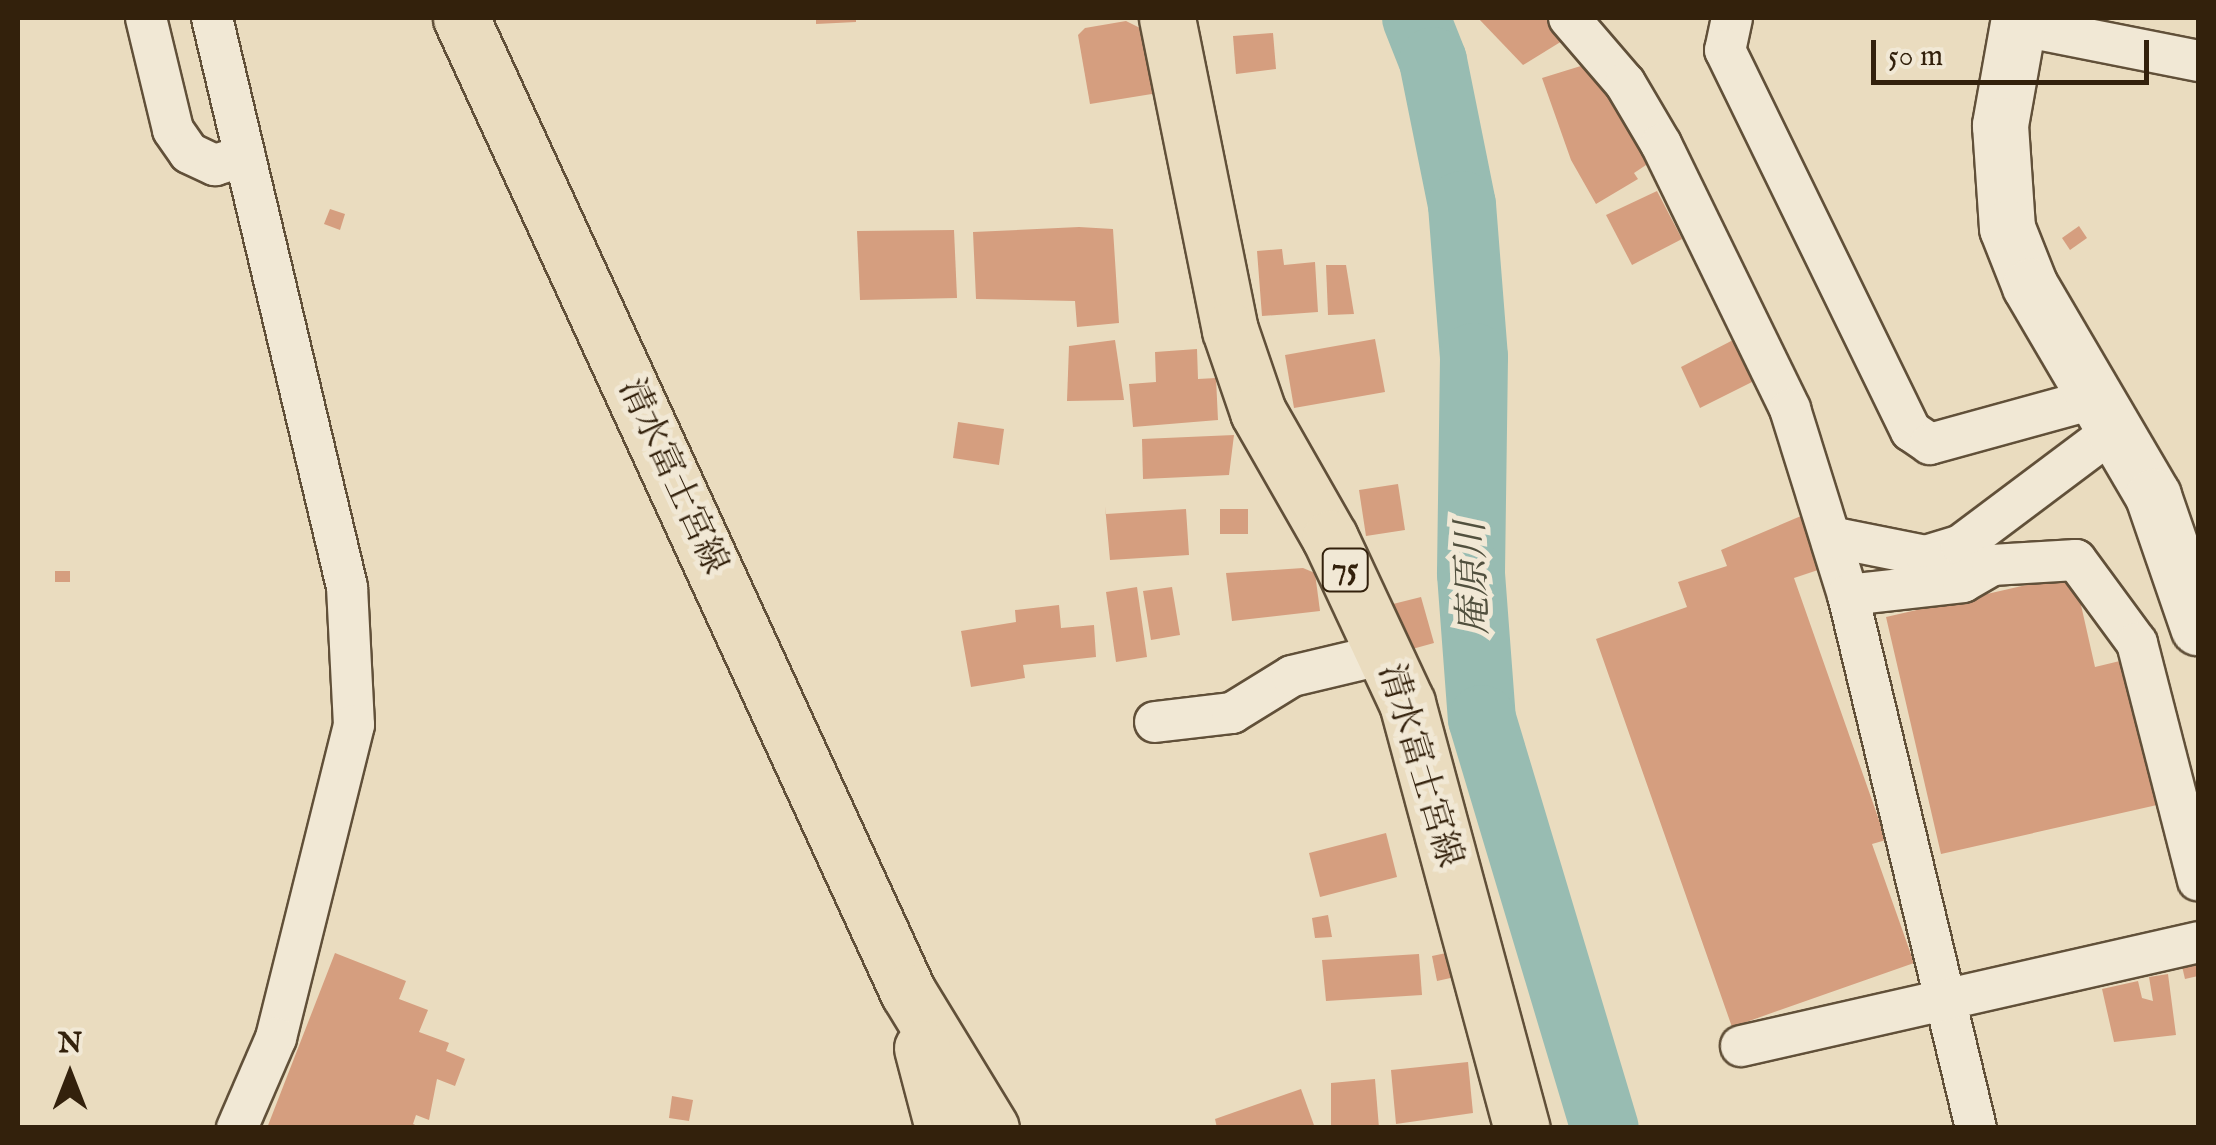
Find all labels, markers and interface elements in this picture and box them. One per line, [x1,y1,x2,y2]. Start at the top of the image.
scale bar [1876,20,2154,82]
text: 50 m [1888,38,1943,76]
street label: 清水富士宮線 [609,373,735,581]
water label: 庵原川 [1450,520,1500,636]
road number: 75 [1320,543,1370,597]
street label: 清水富士宮線 [1368,659,1470,873]
north arrow [20,1025,120,1125]
text: N [58,1027,82,1062]

